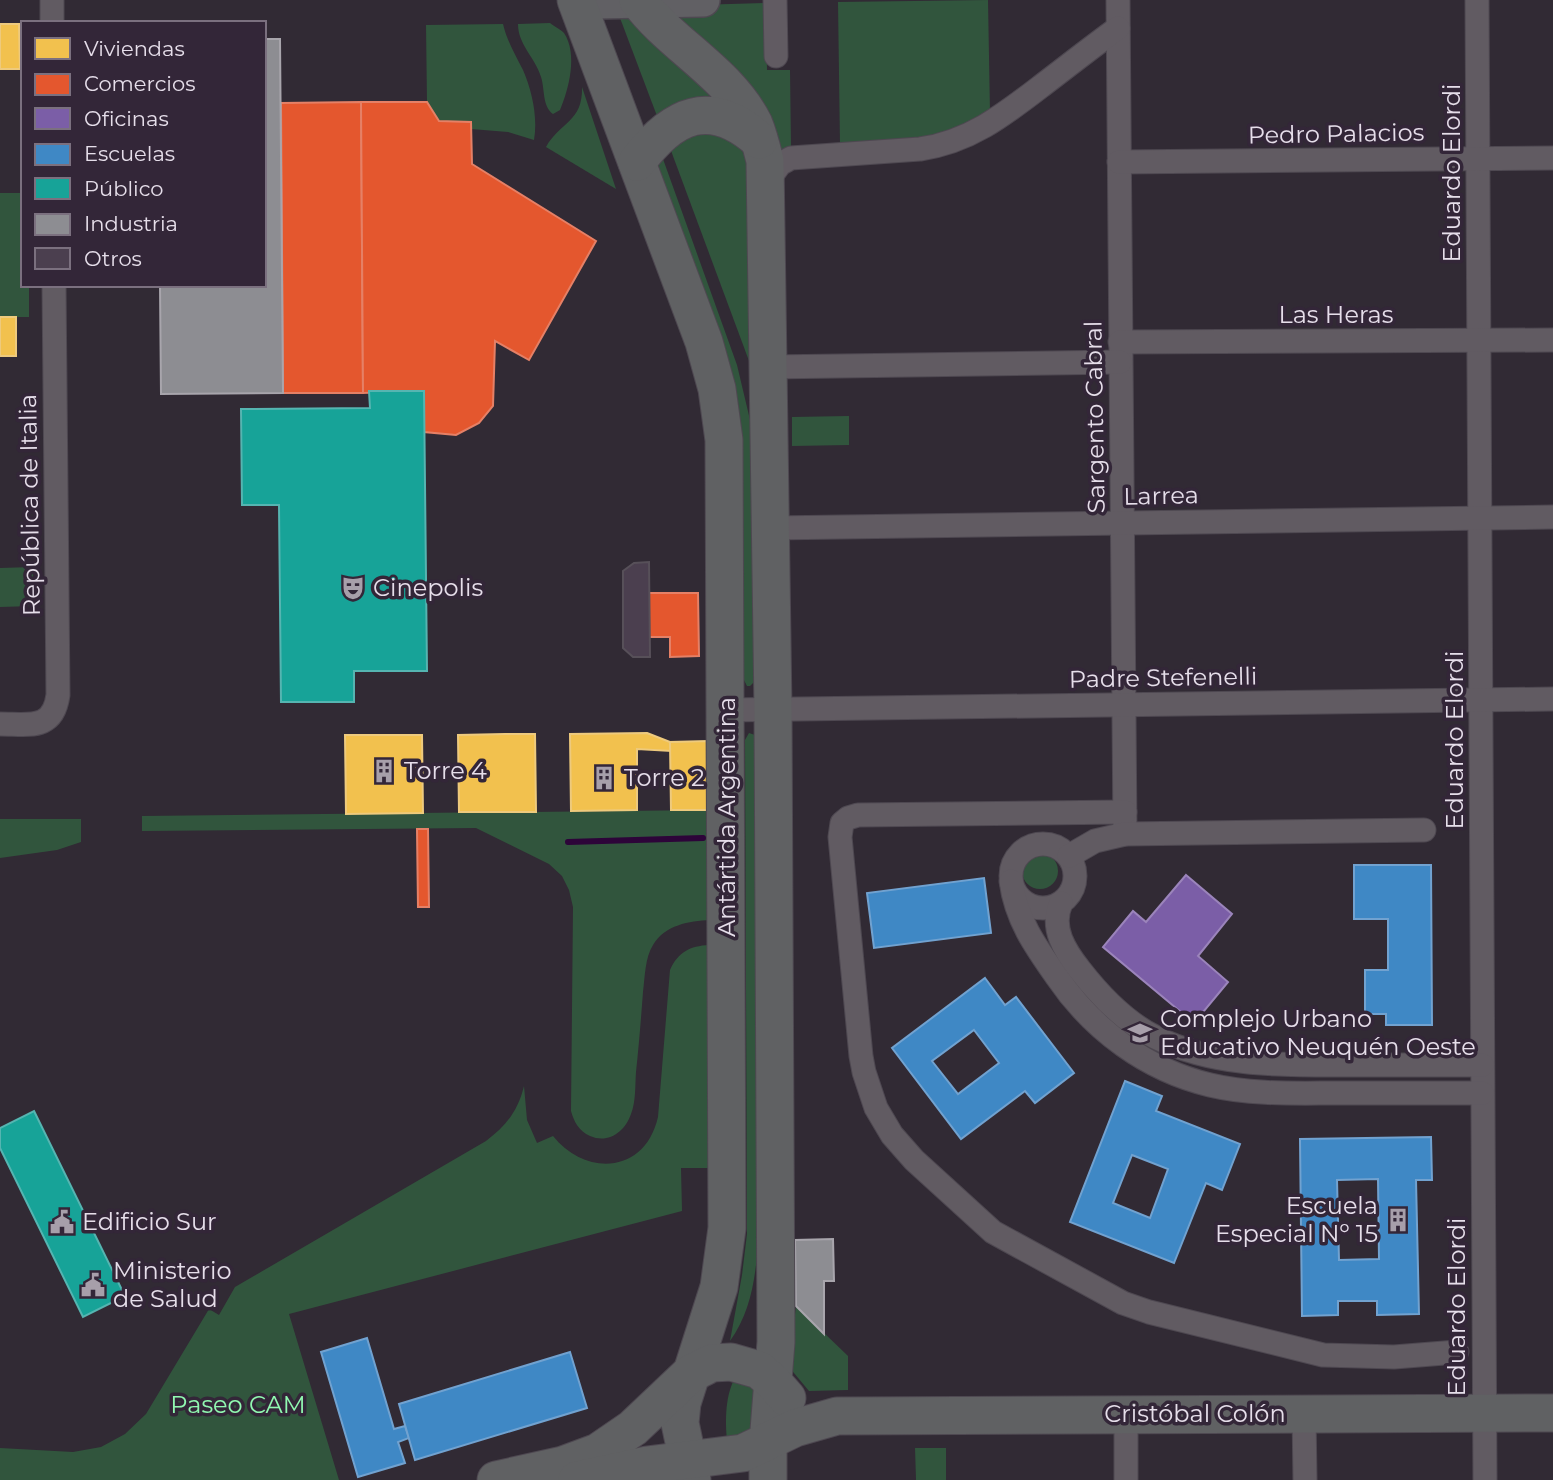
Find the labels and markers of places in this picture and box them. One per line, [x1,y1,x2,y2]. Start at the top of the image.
place label: Cinepolis [373,573,483,602]
theatre icon: Cinepolis [339,574,367,602]
place label: Torre 4 [404,756,487,785]
building icon: Torre 4 [370,757,398,785]
place label: Torre 2 [624,763,705,792]
building icon: Torre 2 [590,764,618,792]
place label: Complejo Urbano Educativo Neuquén Oeste [1160,1004,1476,1061]
school or university icon: Complejo Urbano Educativo Neuquén Oeste [1126,1019,1154,1047]
place label: Escuela Especial Nº 15 [1215,1191,1378,1248]
building icon: Escuela Especial Nº 15 [1384,1206,1412,1234]
place label: Edificio Sur [82,1207,217,1236]
public building icon: Edificio Sur [48,1208,76,1236]
place label: Ministerio de Salud [113,1256,232,1313]
public building icon: Ministerio de Salud [79,1271,107,1299]

